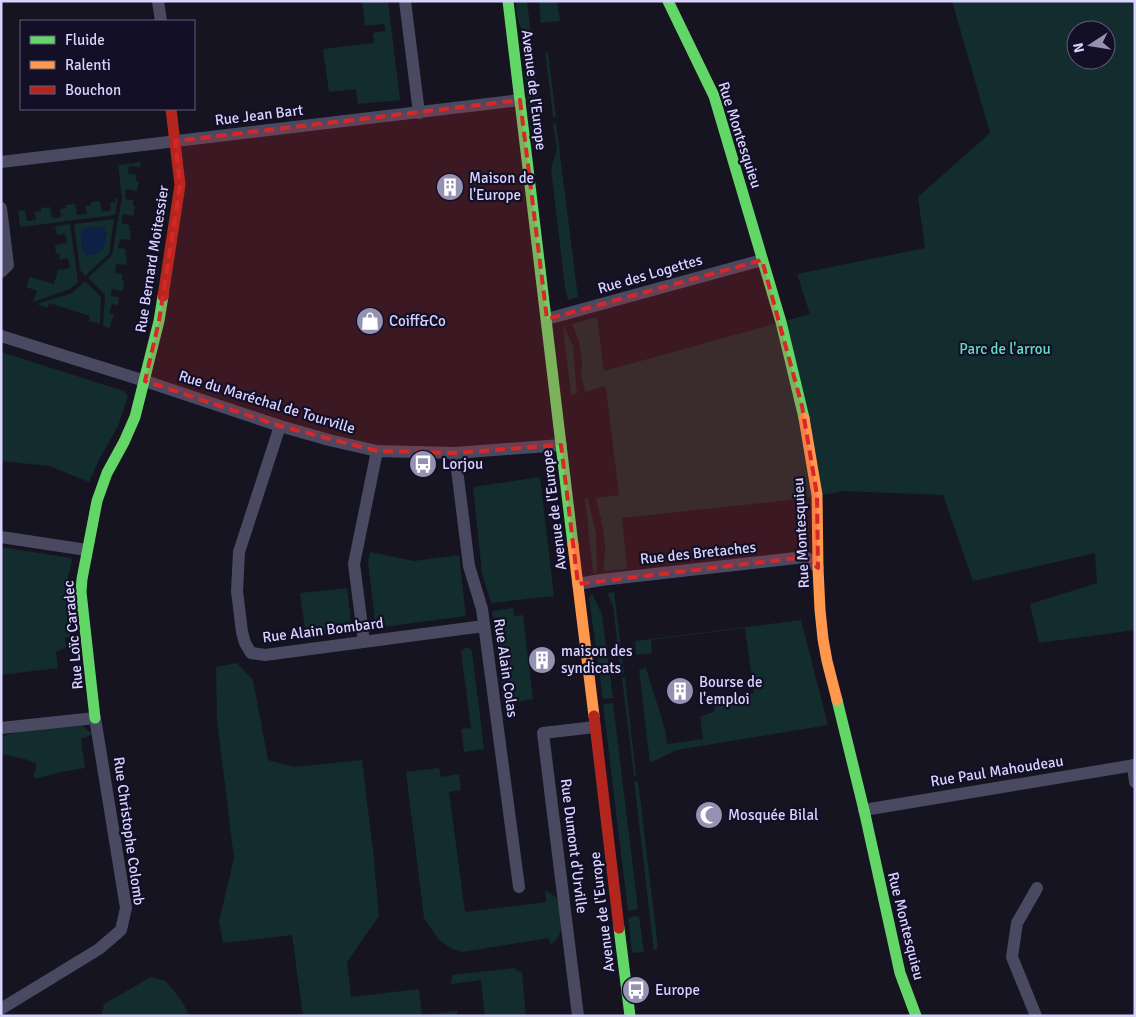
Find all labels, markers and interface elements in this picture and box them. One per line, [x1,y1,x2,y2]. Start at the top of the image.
legend [20,20,195,110]
north arrow [1066,20,1116,70]
street label: Avenue de l'Europe [518,29,550,151]
text: Fluide [65,31,105,49]
text: N [1069,41,1088,54]
text: Ralenti [65,56,111,74]
street label: Rue Montesquieu [714,80,766,190]
text: Bouchon [65,81,121,99]
street label: Rue Jean Bart [214,101,304,129]
place label: Maison de l'Europe [469,169,534,204]
building icon: Maison de l'Europe [435,172,465,202]
street label: Rue Bernard Moitessier [131,184,173,334]
street label: Rue des Logettes [596,250,705,298]
shop icon: Coiff&Co [355,306,385,336]
place label: Coiff&Co [389,312,446,330]
park label: Parc de l'arrou [959,340,1051,358]
street label: Rue du Maréchal de Tourville [177,367,357,437]
bus stop icon: Lorjou [408,449,438,479]
street label: Avenue de l'Europe [538,449,570,571]
place label: Lorjou [442,455,483,473]
street label: Rue Montesquieu [789,477,813,589]
street label: Rue des Bretaches [639,538,757,568]
street label: Rue Loïc Caradec [59,580,87,690]
street label: Rue Alain Bombard [261,614,385,646]
street label: Rue Alain Colas [490,617,522,719]
place label: maison des syndicats [561,642,633,677]
building icon: maison des syndicats [527,645,557,675]
place label: Bourse de l'emploi [699,673,762,708]
building icon: Bourse de l'emploi [665,676,695,706]
street label: Rue Paul Mahoudeau [929,752,1065,790]
street label: Rue Christophe Colomb [110,756,148,906]
street label: Rue Dumont d'Urville [557,778,591,914]
mosque icon: Mosquée Bilal [694,800,724,830]
place label: Mosquée Bilal [728,806,818,824]
street label: Avenue de l'Europe [586,851,618,973]
street label: Rue Montesquieu [884,870,928,982]
bus stop icon: Europe [621,975,651,1005]
place label: Europe [655,981,700,999]

